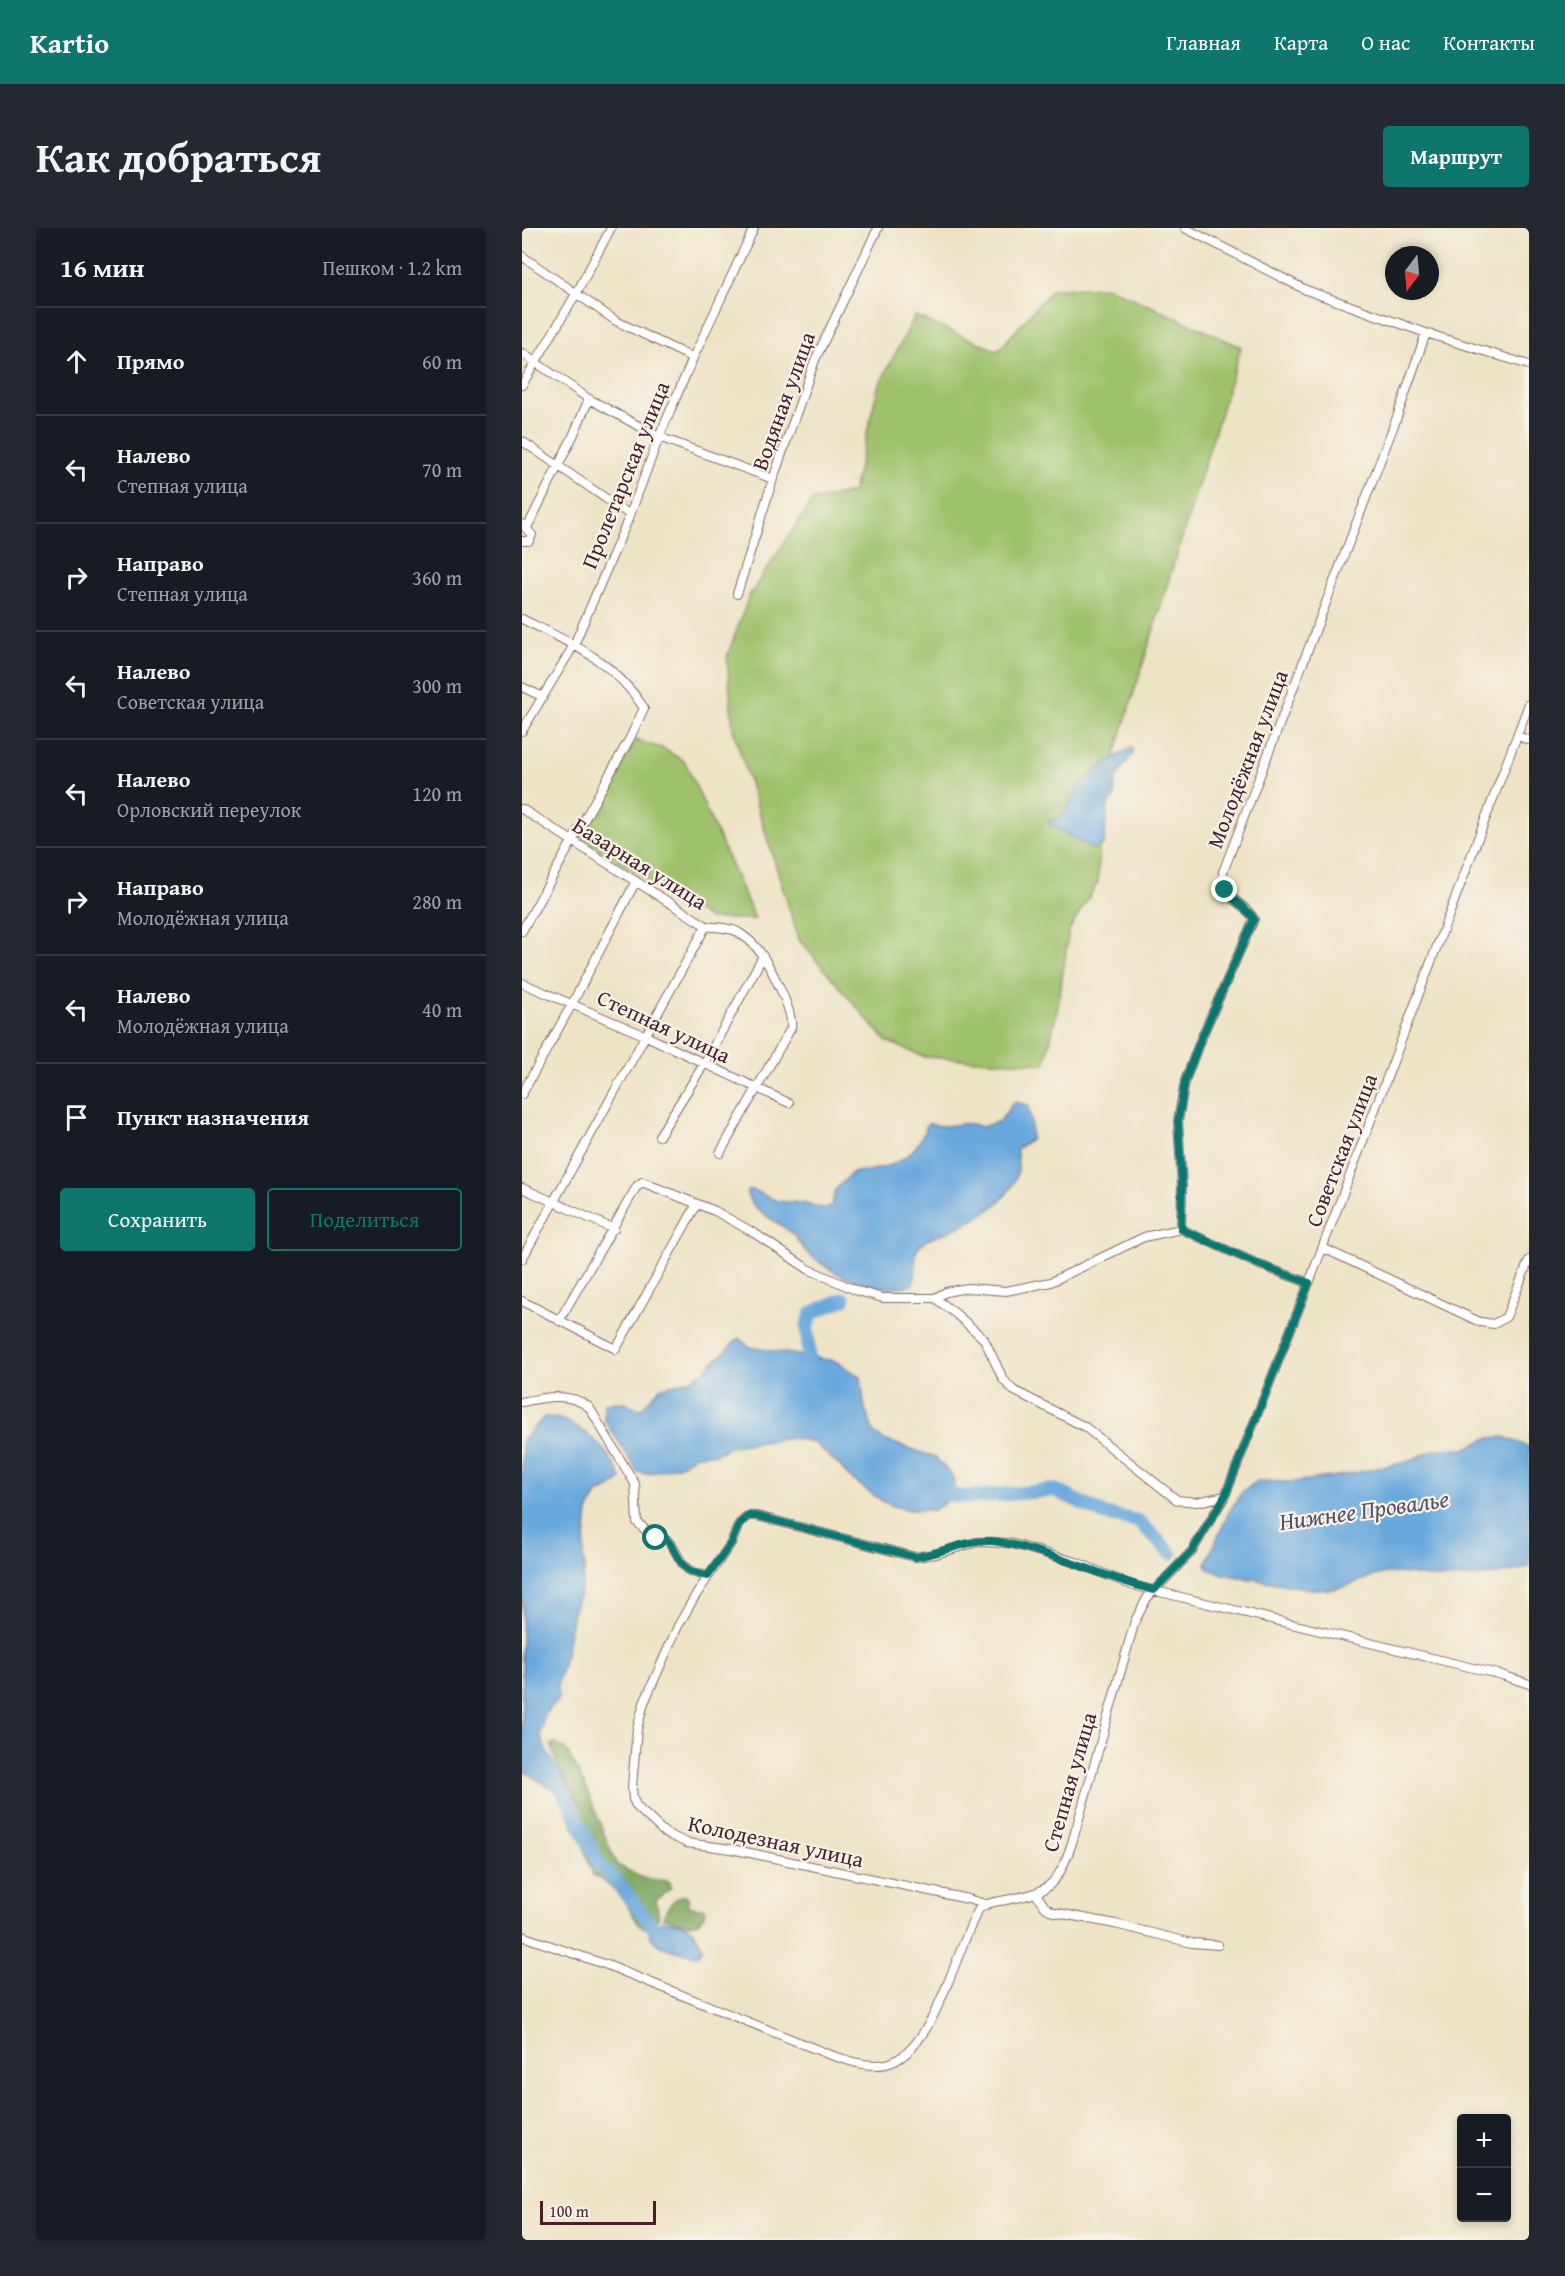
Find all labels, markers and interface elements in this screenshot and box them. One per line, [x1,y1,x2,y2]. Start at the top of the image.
text: Kartio [30,22,109,63]
text: Главная [1166,27,1241,58]
text: Карта [1274,27,1328,58]
text: О нас [1361,27,1410,58]
text: Контакты [1443,27,1535,58]
text: Как добраться [36,126,321,187]
button: Маршрут [1383,126,1529,187]
north arrow [1385,246,1439,300]
text: 16 мин [60,248,145,287]
text: Пешком · 1.2 km [322,253,462,282]
street label: Водяная улица [743,327,823,475]
icon: ahead [60,345,93,378]
text: Прямо [117,345,184,377]
text: 60 m [422,347,462,376]
street label: Пролетарская улица [573,376,677,574]
text: Налево [117,439,190,471]
icon: left [60,453,93,486]
text: 70 m [422,455,462,484]
text: Степная улица [117,471,248,500]
text: Направо [117,547,204,579]
icon: right [60,561,93,594]
text: 360 m [412,563,462,592]
text: Степная улица [117,579,248,608]
text: Налево [117,655,190,687]
street label: Молодёжная улица [1198,665,1296,853]
icon: left [60,669,93,702]
text: 300 m [412,671,462,700]
text: Советская улица [117,687,264,716]
text: Налево [117,763,190,795]
icon: left [60,777,93,810]
text: 120 m [412,779,462,808]
text: Орловский переулок [117,795,301,824]
street label: Базарная улица [566,809,714,918]
text: Направо [117,871,204,903]
route end [1211,876,1237,902]
icon: right [60,885,93,918]
text: 280 m [412,887,462,916]
text: Молодёжная улица [117,903,289,932]
text: Налево [117,979,190,1011]
street label: Степная улица [592,981,736,1071]
icon: left [60,993,93,1026]
text: 40 m [422,995,462,1024]
text: Молодёжная улица [117,1011,289,1040]
street label: Советская улица [1297,1068,1385,1231]
icon: arrive [60,1101,93,1134]
text: Пункт назначения [117,1101,309,1133]
button: Сохранить [60,1188,255,1251]
button: Поделиться [267,1188,462,1251]
water label: Нижнее Провалье [1277,1481,1451,1539]
route start [642,1524,668,1550]
street label: Степная улица [1034,1708,1104,1856]
street label: Колодезная улица [685,1807,867,1875]
map controls [1457,2114,1511,2222]
button: + [1457,2114,1511,2168]
button: − [1457,2168,1511,2222]
scale bar [540,2198,656,2226]
text: 100 m [549,2199,589,2223]

